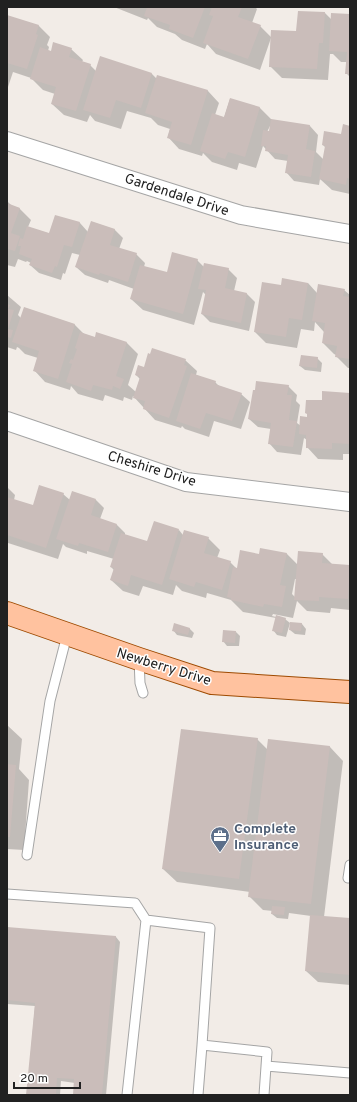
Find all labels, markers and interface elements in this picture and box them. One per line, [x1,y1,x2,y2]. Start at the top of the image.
street label: Gardendale Drive [122,171,231,220]
street label: Cheshire Drive [105,448,198,491]
street label: Newberry Drive [114,645,213,690]
place label: Complete Insurance [234,821,299,854]
office icon: Complete Insurance [209,825,231,853]
scale bar [14,1064,80,1090]
text: 20 m [20,1071,48,1087]

